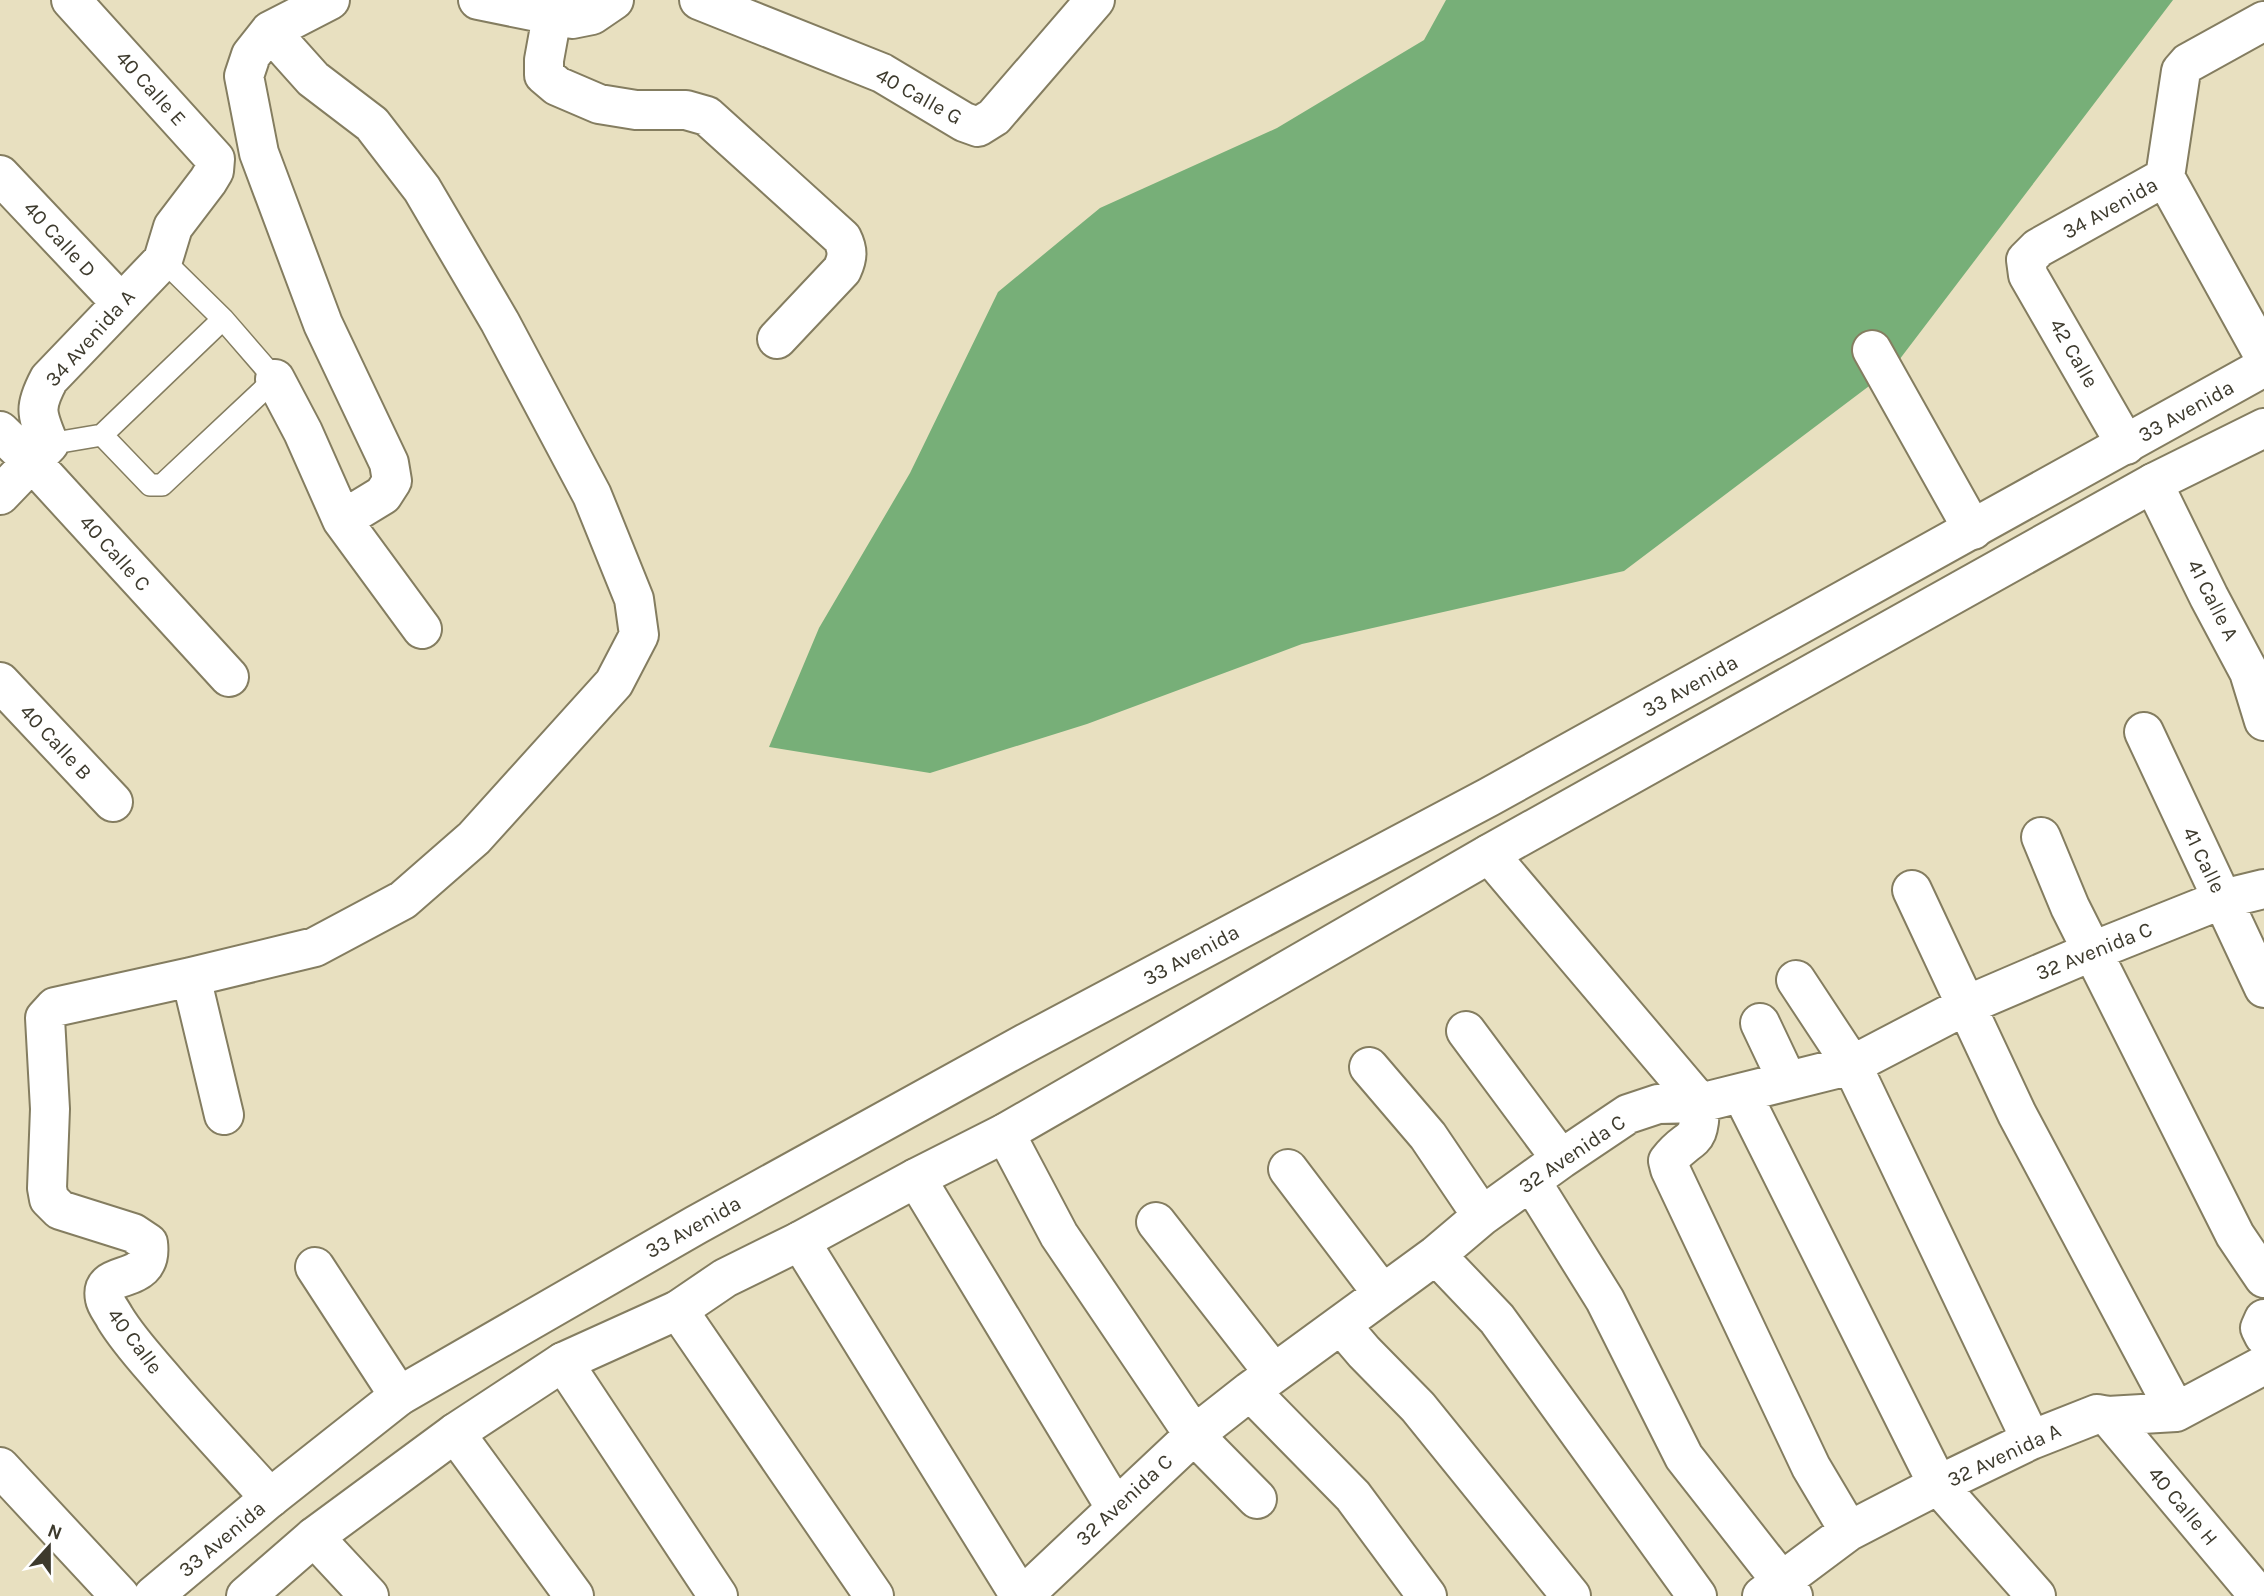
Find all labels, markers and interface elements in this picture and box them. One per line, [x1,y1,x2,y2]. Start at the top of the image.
street label: 40 Calle E [111,45,191,131]
street label: 40 Calle G [872,63,966,129]
street label: 34 Avenida [2058,172,2162,244]
street label: 40 Calle D [19,196,101,282]
street label: 34 Avenida A [40,285,140,391]
street label: 42 Calle [2045,314,2103,392]
street label: 33 Avenida [2134,375,2238,447]
street label: 40 Calle C [75,510,155,596]
street label: 41 Calle A [2182,555,2244,645]
street label: 33 Avenida [1638,650,1742,722]
street label: 40 Calle B [15,699,97,785]
street label: 41 Calle [2178,823,2230,897]
street label: 32 Avenida C [2032,917,2156,985]
street label: 33 Avenida [1139,920,1243,990]
street label: 32 Avenida C [1514,1110,1630,1198]
street label: 33 Avenida [641,1191,745,1263]
street label: 40 Calle [103,1303,167,1379]
street label: 32 Avenida A [1943,1418,2065,1492]
street label: 32 Avenida C [1071,1449,1177,1551]
street label: 40 Calle H [2143,1462,2223,1550]
street label: 33 Avenida [174,1496,270,1582]
north arrow [14,1512,84,1582]
text: N [44,1519,65,1545]

